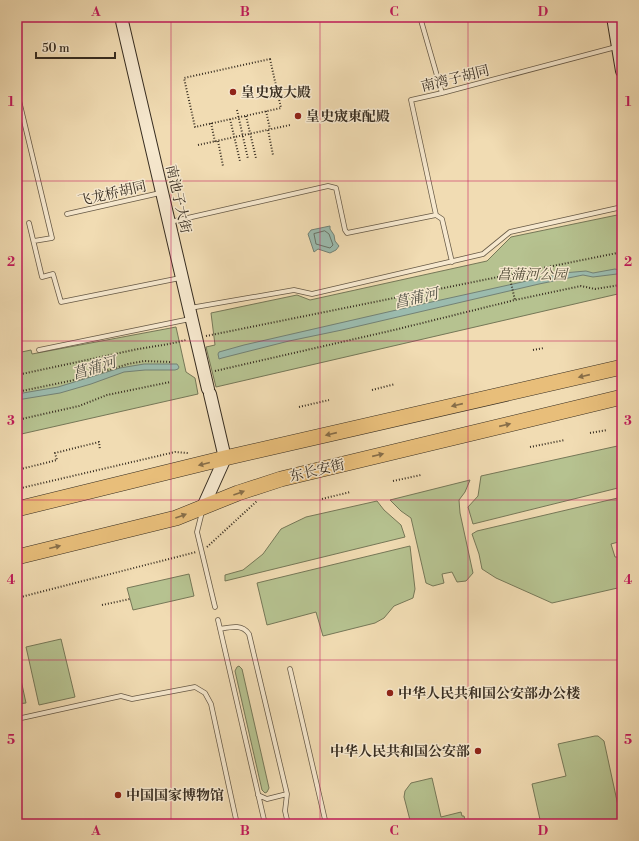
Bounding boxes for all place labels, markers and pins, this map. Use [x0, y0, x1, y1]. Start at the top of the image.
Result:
place label: 皇史宬大殿 [241, 84, 311, 102]
marker: 皇史宬大殿 [228, 87, 238, 97]
place label: 皇史宬東配殿 [306, 108, 390, 126]
marker: 皇史宬東配殿 [293, 111, 303, 121]
place label: 中华人民共和国公安部办公楼 [398, 685, 580, 703]
marker: 中华人民共和国公安部办公楼 [385, 688, 395, 698]
place label: 中华人民共和国公安部 [330, 743, 470, 761]
marker: 中华人民共和国公安部 [473, 746, 483, 756]
place label: 中国国家博物馆 [126, 787, 224, 805]
marker: 中国国家博物馆 [113, 790, 123, 800]

